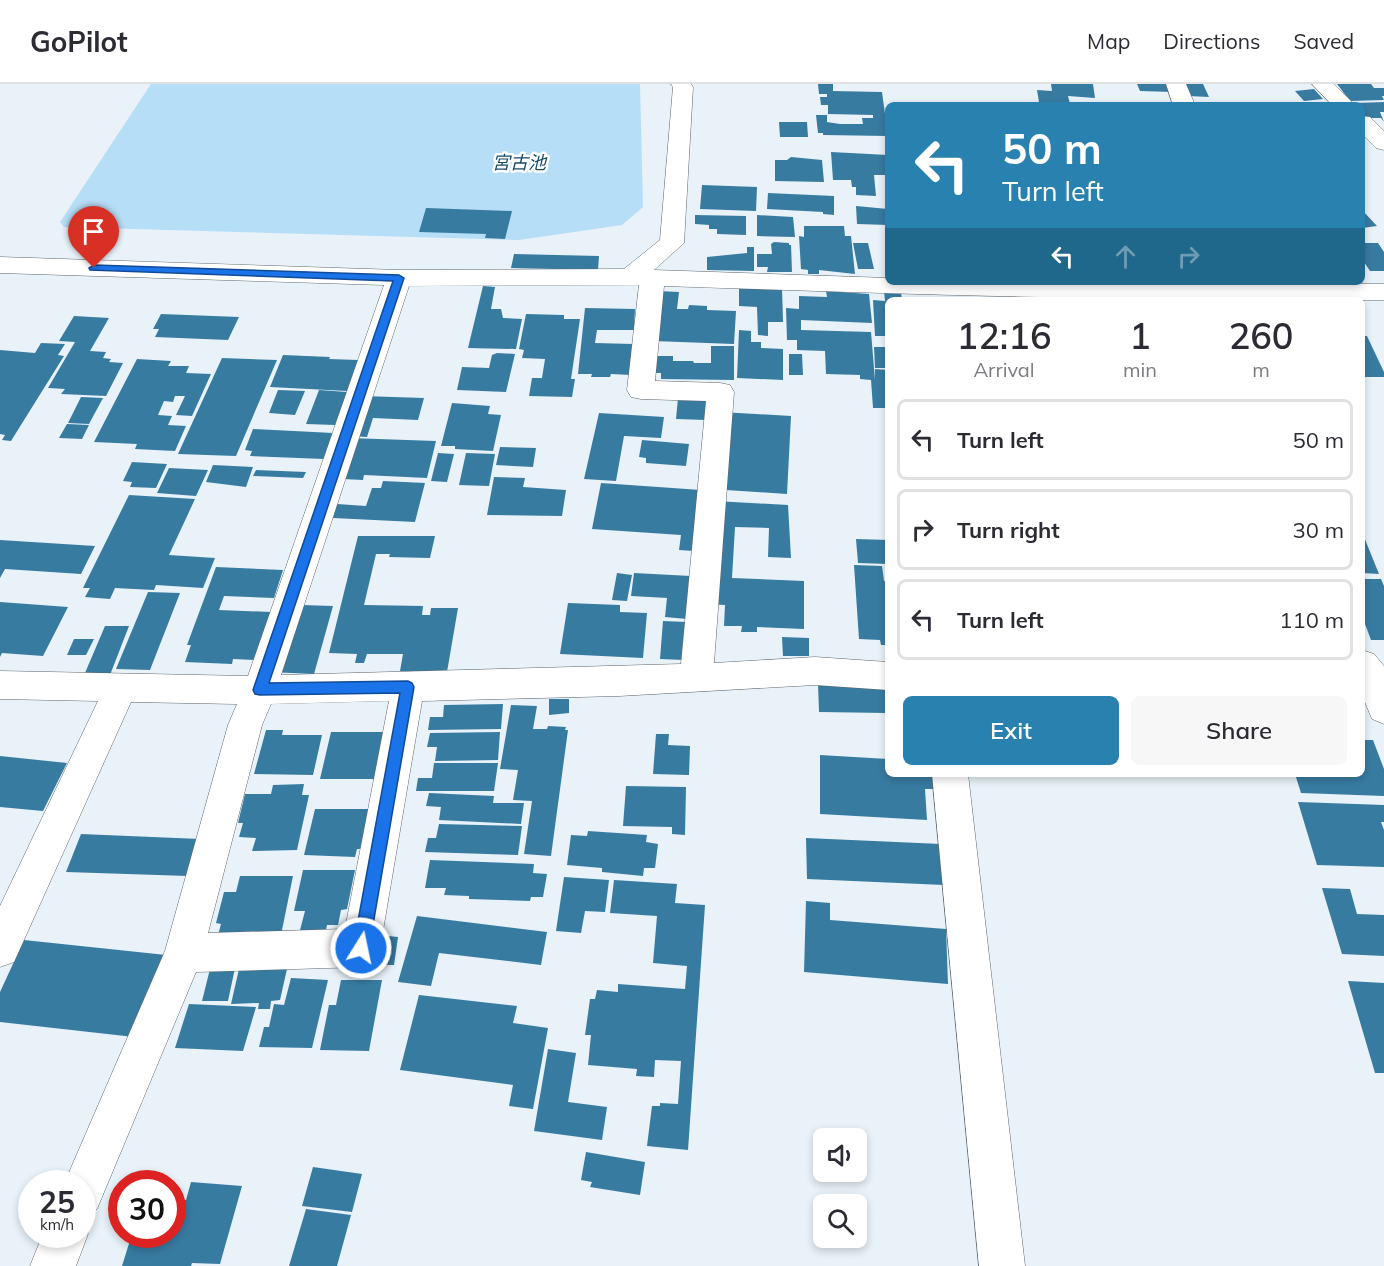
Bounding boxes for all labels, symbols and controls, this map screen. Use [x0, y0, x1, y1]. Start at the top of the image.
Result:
text: GoPilot [30, 24, 128, 59]
text: Map [1087, 28, 1130, 54]
text: Directions [1163, 28, 1260, 54]
text: Saved [1293, 28, 1354, 54]
text: 50 m [1002, 122, 1102, 175]
icon: left [903, 126, 981, 204]
water label: 宮古池 [492, 151, 548, 174]
text: Turn left [1002, 174, 1104, 208]
pin [68, 206, 119, 268]
icon: arrive [77, 215, 110, 248]
icon: left [1046, 240, 1079, 273]
icon: ahead [1109, 240, 1142, 273]
icon: right [1172, 240, 1205, 273]
text: 12:16 [957, 313, 1051, 358]
text: 1 [1129, 313, 1151, 358]
text: 260 [1229, 313, 1293, 358]
text: Arrival [973, 357, 1035, 382]
text: min [1123, 357, 1157, 382]
text: m [1252, 357, 1270, 382]
icon: left [906, 423, 939, 456]
text: Turn left [957, 426, 1044, 454]
text: 50 m [1293, 426, 1344, 454]
icon: right [906, 513, 939, 546]
text: Turn right [957, 516, 1060, 544]
text: 30 m [1293, 516, 1344, 544]
icon: left [906, 603, 939, 636]
text: Turn left [957, 606, 1044, 634]
text: 110 m [1279, 606, 1344, 634]
button: Exit [903, 696, 1119, 765]
button: Share [1131, 696, 1347, 765]
position arrow [329, 916, 393, 980]
map controls [813, 1128, 867, 1248]
button: sound [813, 1128, 867, 1182]
speed limit sign: 30 [108, 1170, 186, 1248]
text: 25 [39, 1183, 75, 1221]
button: search [813, 1194, 867, 1248]
text: km/h [40, 1215, 74, 1234]

